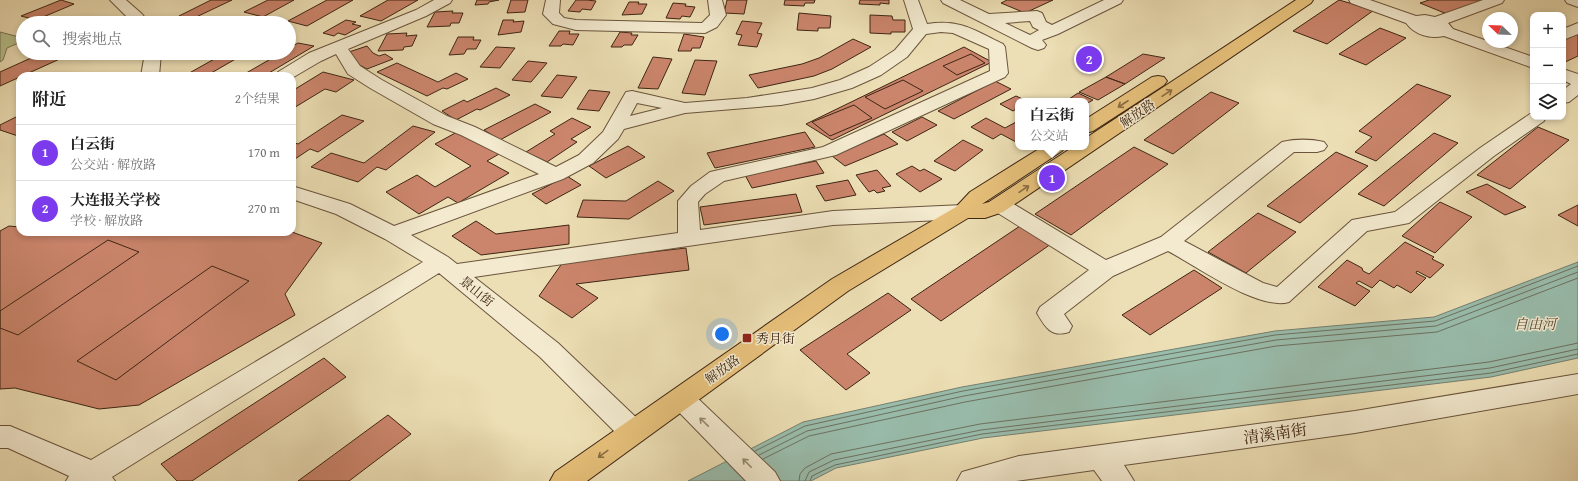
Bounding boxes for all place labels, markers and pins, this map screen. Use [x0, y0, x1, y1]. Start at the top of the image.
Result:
pin: 2 [1076, 44, 1102, 74]
pin: 1 [1039, 163, 1065, 193]
place label: 秀月街 [756, 329, 795, 348]
marker: 秀月街 [741, 332, 753, 344]

